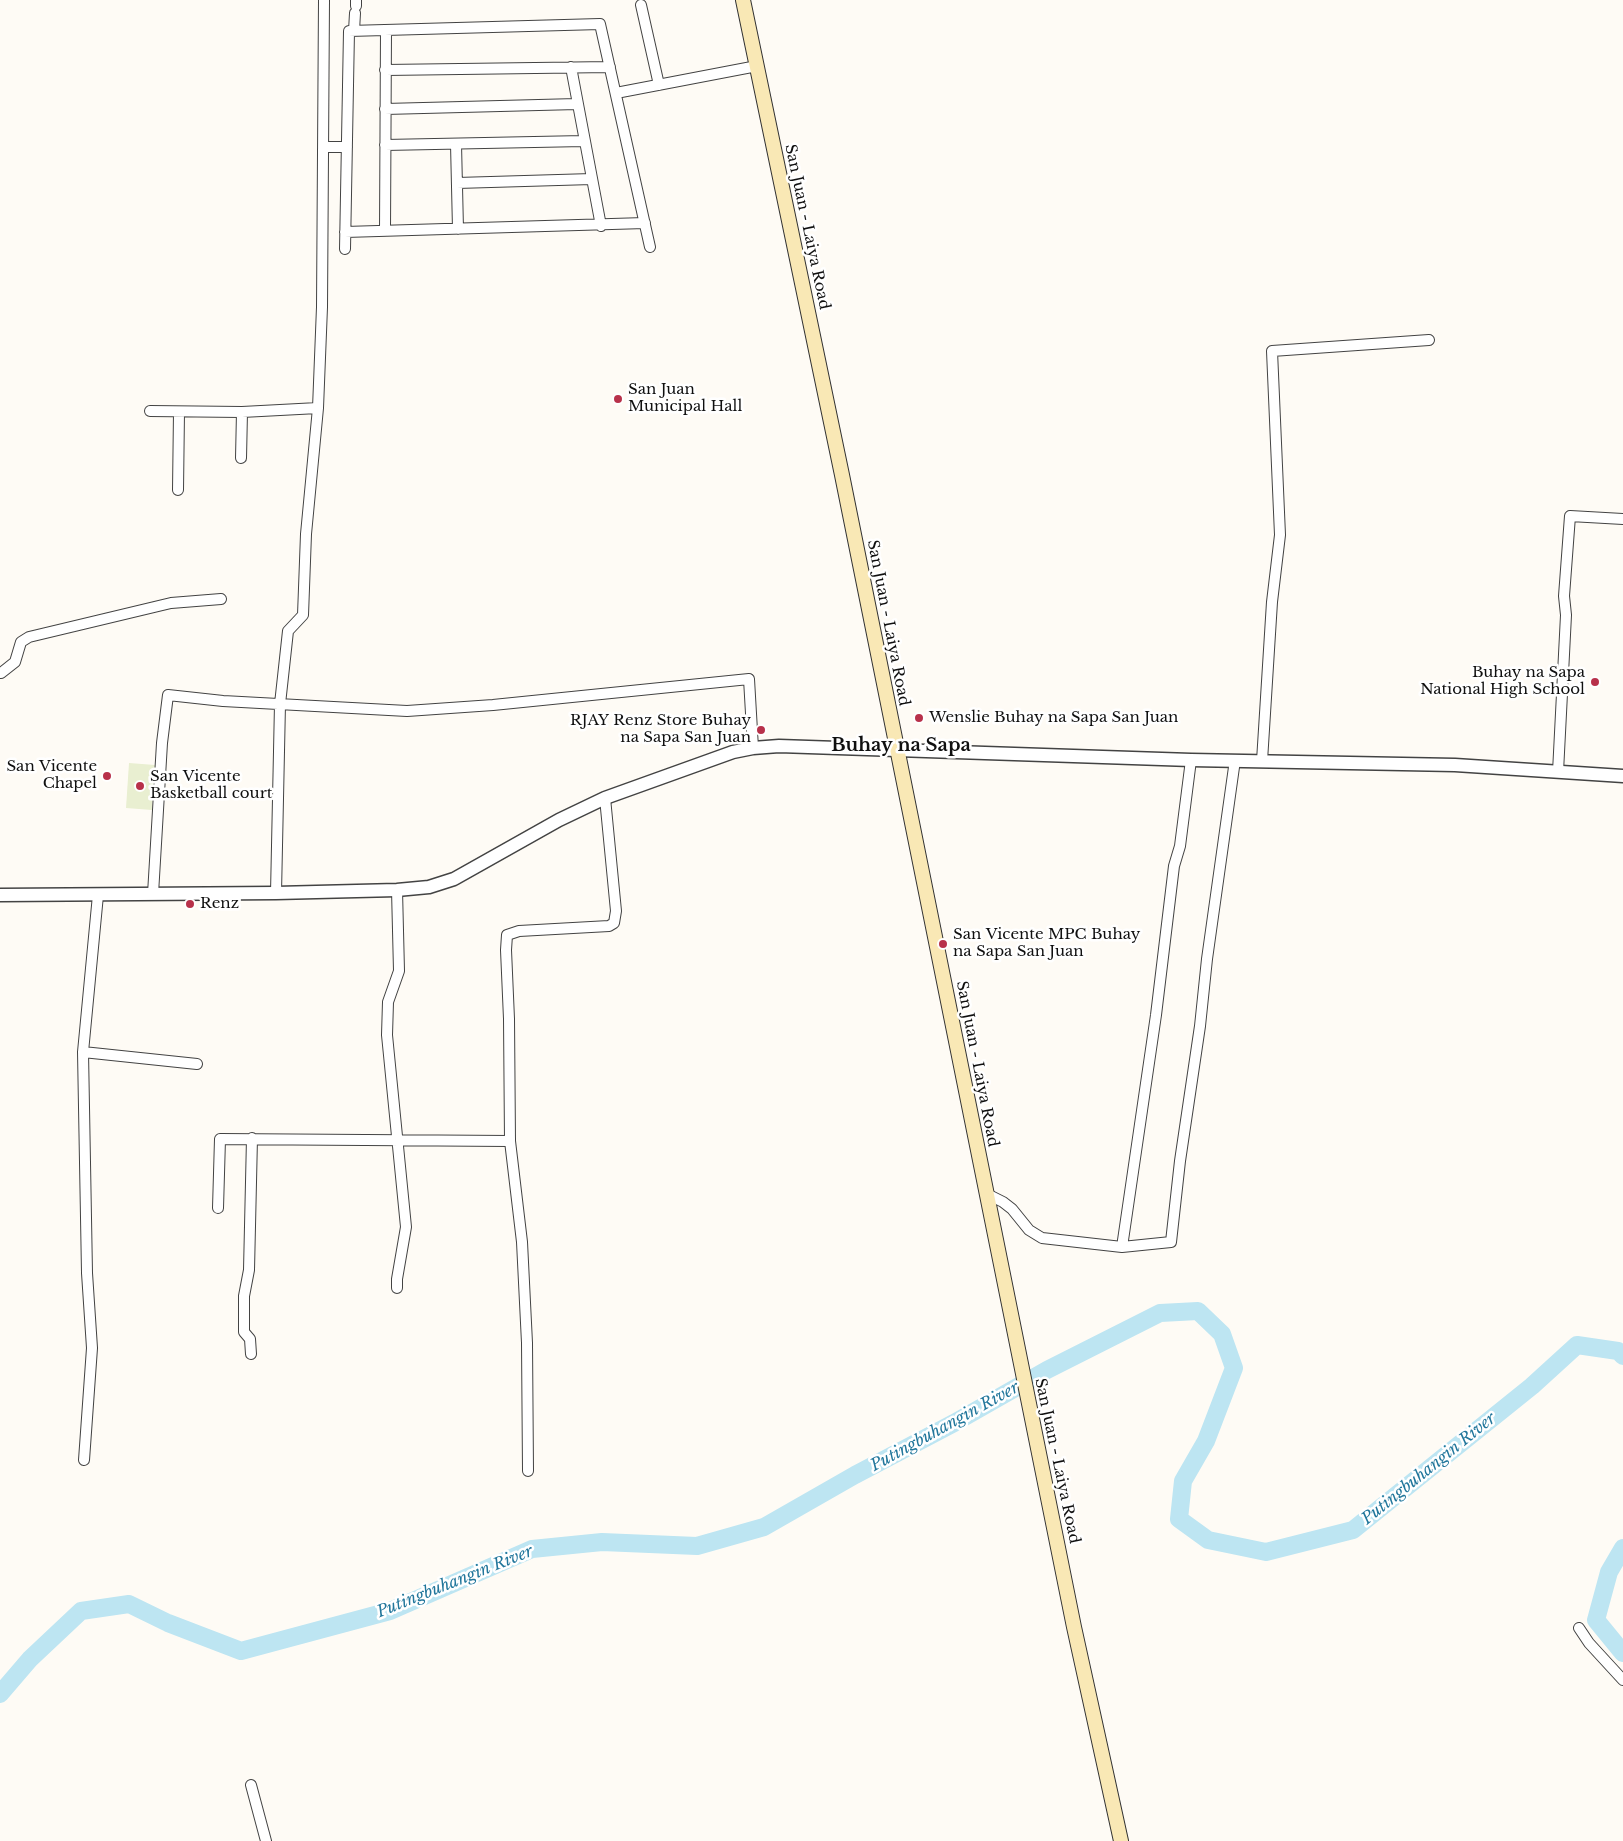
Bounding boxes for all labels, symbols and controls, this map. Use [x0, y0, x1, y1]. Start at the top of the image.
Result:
street label: San Juan - Laiya Road [781, 143, 833, 311]
place label: San Juan Municipal Hall [628, 381, 742, 416]
marker: San Juan Municipal Hall [612, 393, 624, 405]
street label: San Juan - Laiya Road [863, 538, 913, 708]
place label: Buhay na Sapa National High School [1420, 664, 1585, 699]
marker: Buhay na Sapa National High School [1589, 676, 1601, 688]
place label: Wenslie Buhay na Sapa San Juan [929, 709, 1178, 727]
place label: RJAY Renz Store Buhay na Sapa San Juan [570, 712, 751, 747]
marker: Wenslie Buhay na Sapa San Juan [913, 712, 925, 724]
marker: RJAY Renz Store Buhay na Sapa San Juan [755, 724, 767, 736]
district label: Buhay na Sapa [831, 735, 971, 757]
place label: San Vicente Chapel [6, 758, 97, 793]
place label: San Vicente Basketball court [150, 768, 272, 803]
marker: San Vicente Chapel [101, 770, 113, 782]
marker: San Vicente Basketball court [134, 780, 146, 792]
place label: Renz [200, 895, 239, 913]
marker: Renz [184, 898, 196, 910]
place label: San Vicente MPC Buhay na Sapa San Juan [953, 926, 1140, 961]
marker: San Vicente MPC Buhay na Sapa San Juan [937, 938, 949, 950]
street label: San Juan - Laiya Road [952, 979, 1002, 1149]
street label: San Juan - Laiya Road [1031, 1377, 1083, 1545]
water label: Putingbuhangin River [867, 1378, 1023, 1476]
water label: Putingbuhangin River [1358, 1409, 1500, 1529]
water label: Putingbuhangin River [374, 1542, 536, 1622]

